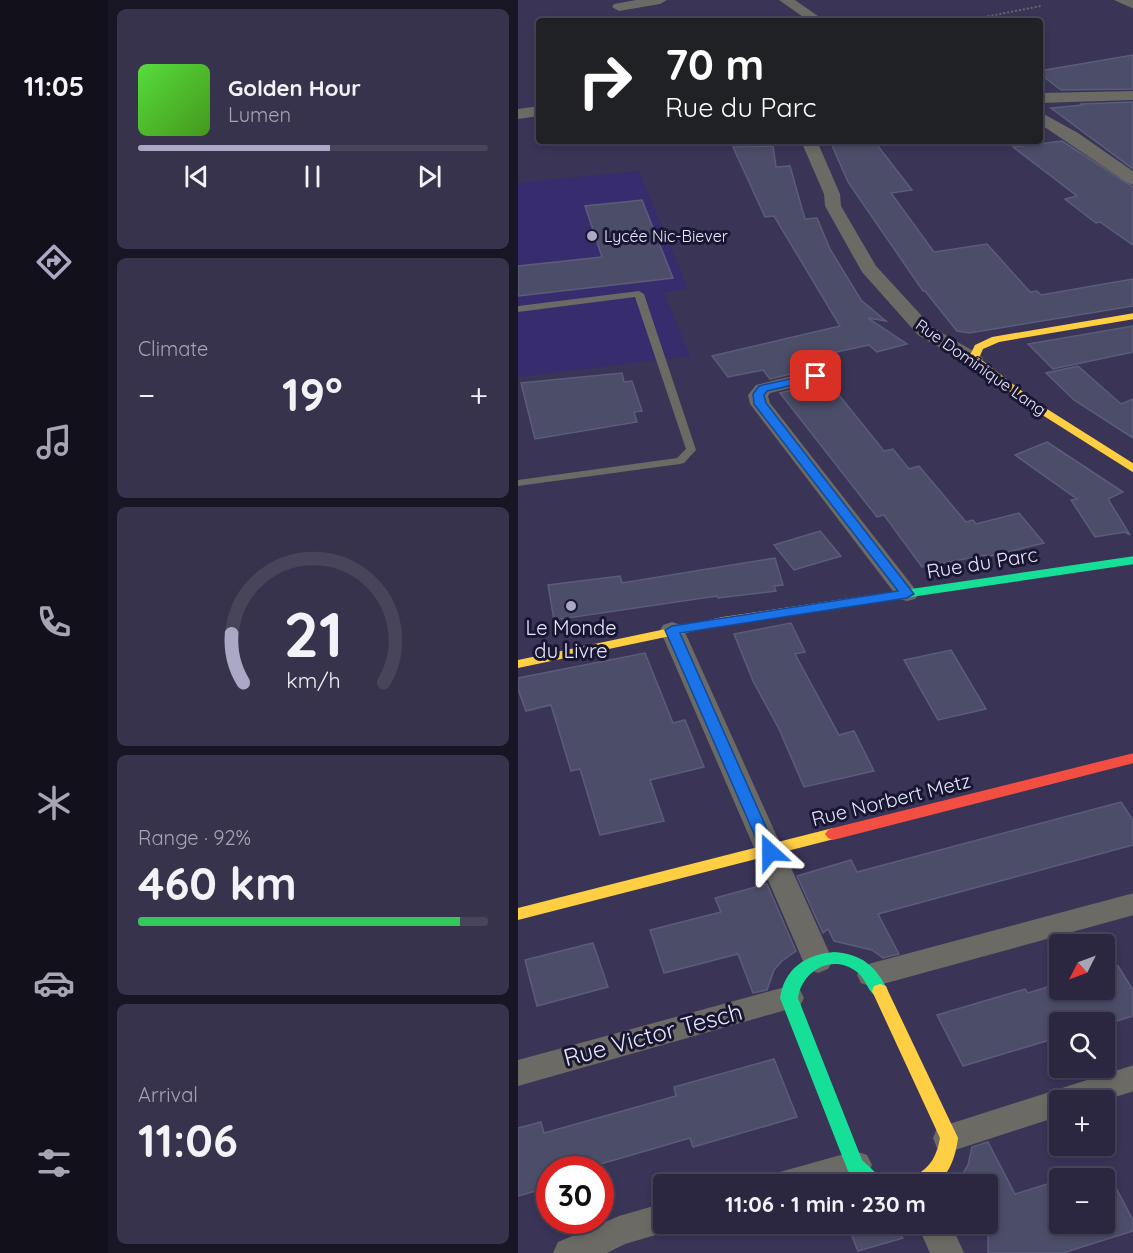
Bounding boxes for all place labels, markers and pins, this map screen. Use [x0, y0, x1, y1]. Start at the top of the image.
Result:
place label: Lycée Nic-Biever [604, 226, 728, 246]
marker: Lycée Nic-Biever [585, 229, 599, 243]
pin [790, 350, 841, 401]
marker: Le Monde du Livre [564, 599, 578, 613]
place label: Le Monde du Livre [526, 615, 617, 663]

